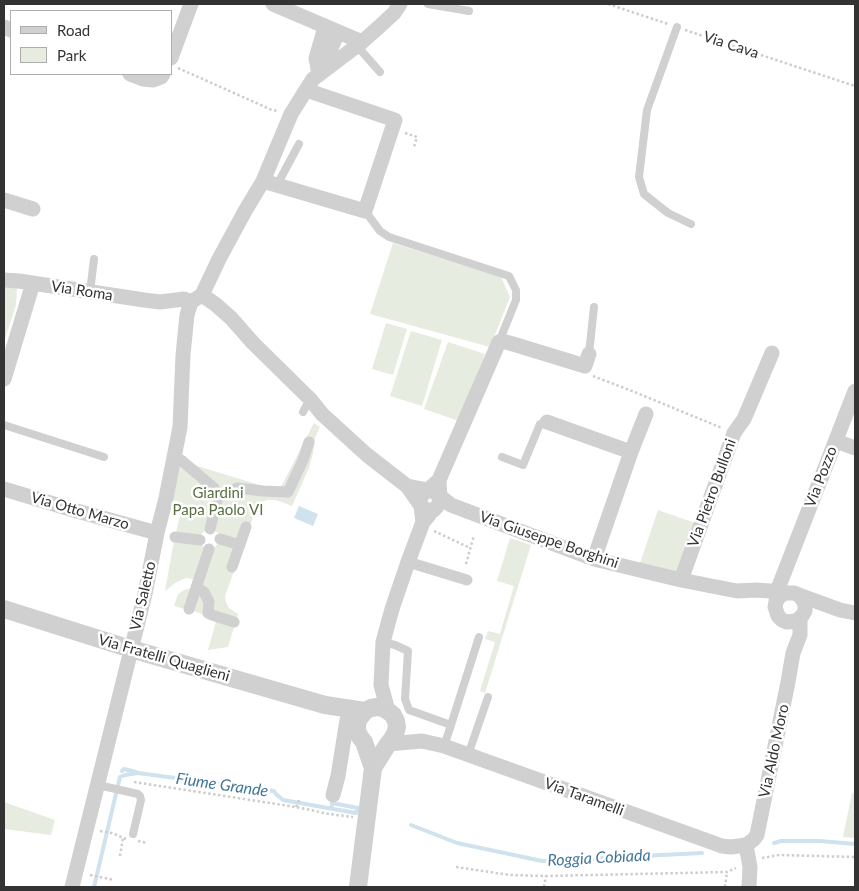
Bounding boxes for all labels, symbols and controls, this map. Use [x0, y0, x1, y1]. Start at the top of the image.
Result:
legend [10, 10, 172, 75]
text: Road [57, 21, 90, 39]
street label: Via Cava [701, 28, 761, 62]
text: Park [57, 46, 86, 64]
street label: Via Roma [50, 277, 114, 305]
street label: Via Pietro Bulloni [684, 436, 740, 550]
street label: Via Pozzo [801, 444, 841, 510]
park label: Giardini Papa Paolo VI [173, 484, 263, 519]
street label: Via Otto Marzo [29, 488, 131, 534]
street label: Via Giuseppe Borghini [477, 508, 621, 572]
street label: Via Saletto [126, 560, 160, 632]
street label: Via Fratelli Quaglieni [96, 631, 232, 685]
street label: Via Aldo Moro [755, 703, 793, 799]
water label: Fiume Grande [175, 769, 269, 801]
street label: Via Taramelli [542, 774, 626, 820]
water label: Roggia Cobiada [547, 846, 651, 870]

